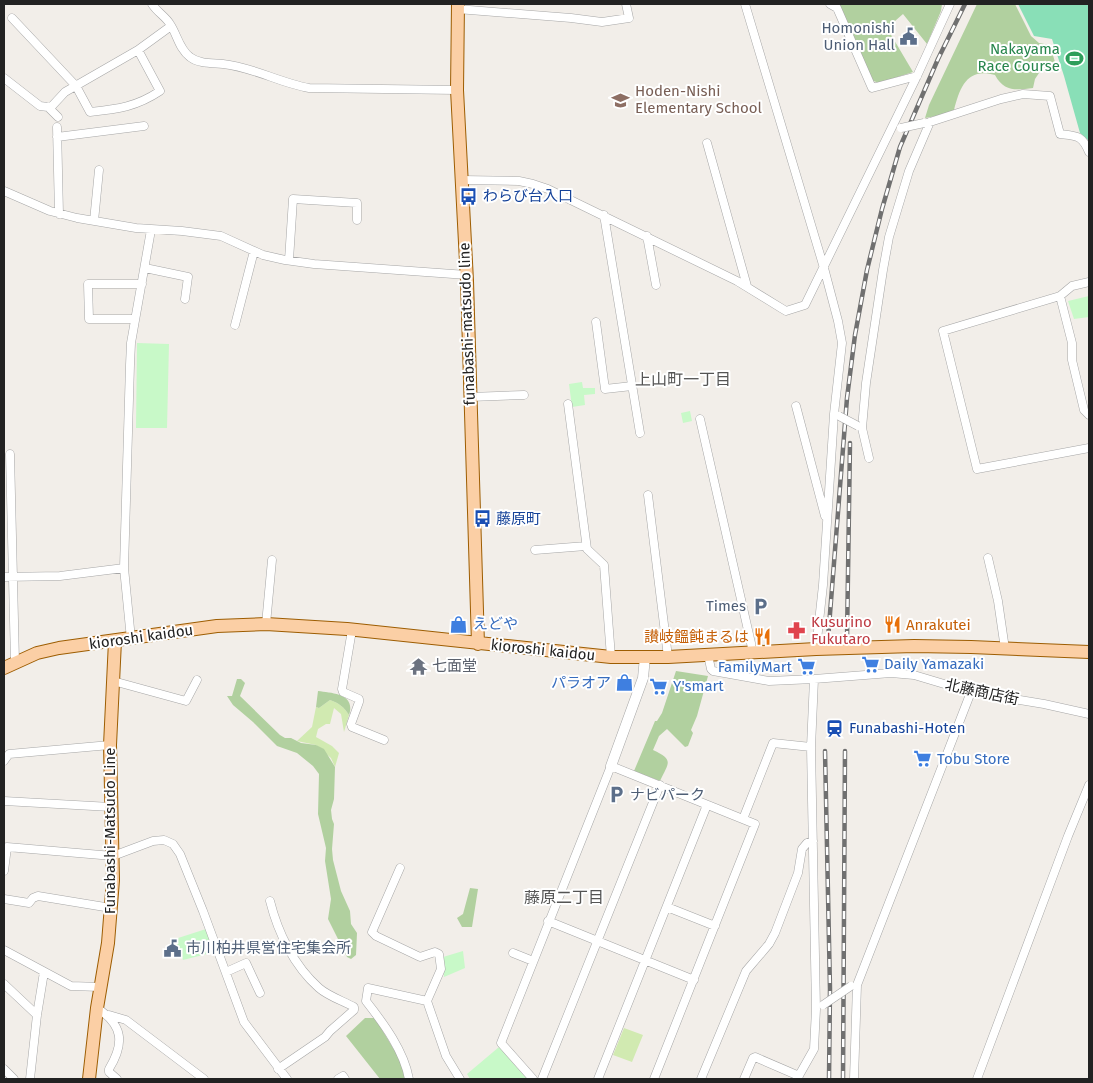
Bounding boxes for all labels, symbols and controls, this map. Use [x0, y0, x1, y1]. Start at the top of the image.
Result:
place label: Homonishi Union Hall [821, 19, 896, 54]
public building icon: Homonishi Union Hall [899, 27, 919, 47]
place label: Nakayama Race Course [978, 40, 1060, 75]
sports icon: Nakayama Race Course [1064, 48, 1084, 68]
place label: Hoden-Nishi Elementary School [635, 82, 763, 117]
school or university icon: Hoden-Nishi Elementary School [611, 90, 631, 110]
bus stop icon: わらび台入口 [459, 186, 479, 206]
place label: わらび台入口 [483, 187, 573, 205]
street label: funabashi-matsudo line [455, 242, 479, 406]
district label: 上山町一丁目 [635, 370, 731, 389]
bus stop icon: 藤原町 [472, 509, 492, 529]
place label: 藤原町 [496, 510, 541, 528]
parking icon: Times [750, 596, 770, 616]
place label: Times [706, 597, 746, 615]
place label: Kusurino Fukutaro [811, 613, 872, 648]
shop icon: えどや [449, 614, 469, 634]
place label: えどや [473, 615, 518, 633]
restaurant icon: Anrakutei [882, 615, 902, 635]
place label: Anrakutei [906, 616, 971, 634]
street label: kioroshi kaidou [88, 621, 194, 653]
pharmacy icon: Kusurino Fukutaro [787, 621, 807, 641]
restaurant icon: 讃岐饂飩まるは [753, 627, 773, 647]
place label: 讃岐饂飩まるは [644, 628, 749, 646]
street label: kioroshi kaidou [490, 636, 596, 664]
supermarket icon: Daily Yamazaki [860, 654, 880, 674]
place label: Daily Yamazaki [884, 655, 984, 673]
temple icon: 七面堂 [408, 656, 428, 676]
place label: 七面堂 [432, 657, 477, 675]
supermarket icon: FamilyMart [796, 657, 816, 677]
place label: FamilyMart [718, 658, 793, 676]
shop icon: パラオア [615, 673, 635, 693]
place label: パラオア [551, 674, 611, 692]
street label: 北藤商店街 [943, 675, 1021, 709]
supermarket icon: Y'smart [649, 676, 669, 696]
place label: Y'smart [673, 677, 724, 695]
station icon: Funabashi-Hoten [825, 718, 845, 738]
place label: Funabashi-Hoten [849, 719, 965, 737]
street label: Funabashi-Matsudo Line [101, 748, 119, 914]
supermarket icon: Tobu Store [913, 749, 933, 769]
place label: Tobu Store [937, 750, 1010, 768]
parking icon: ナビパーク [606, 785, 626, 805]
place label: ナビパーク [630, 786, 705, 804]
district label: 藤原二丁目 [524, 888, 604, 907]
public building icon: 市川柏井県営住宅集会所 [162, 938, 182, 958]
place label: 市川柏井県営住宅集会所 [186, 939, 351, 957]

